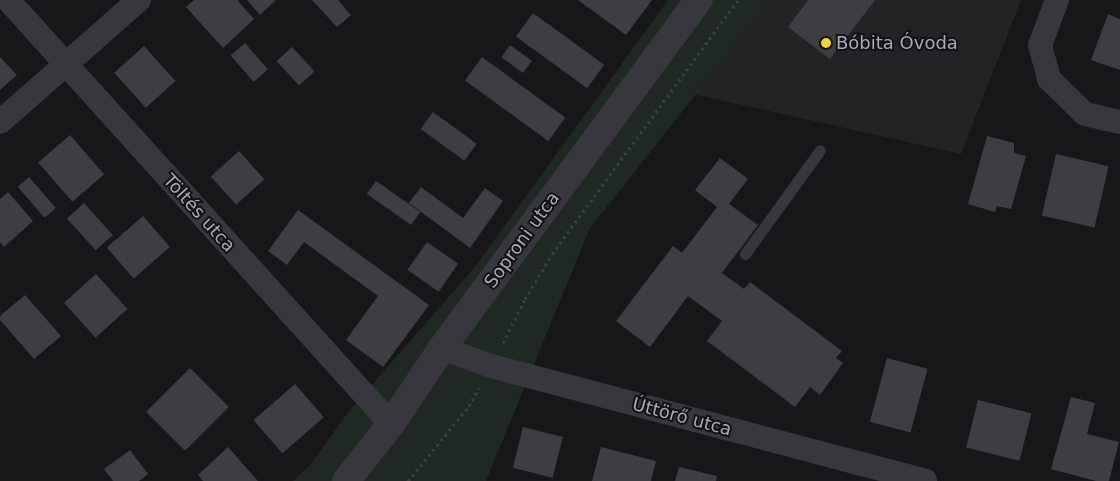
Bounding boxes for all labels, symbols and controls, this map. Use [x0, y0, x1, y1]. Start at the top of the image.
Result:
place label: Bóbita Óvoda [836, 32, 958, 54]
marker: Bóbita Óvoda [820, 37, 832, 49]
street label: Töltés utca [158, 170, 240, 256]
street label: Soproni utca [480, 188, 564, 292]
street label: Úttörő utca [630, 393, 734, 441]

